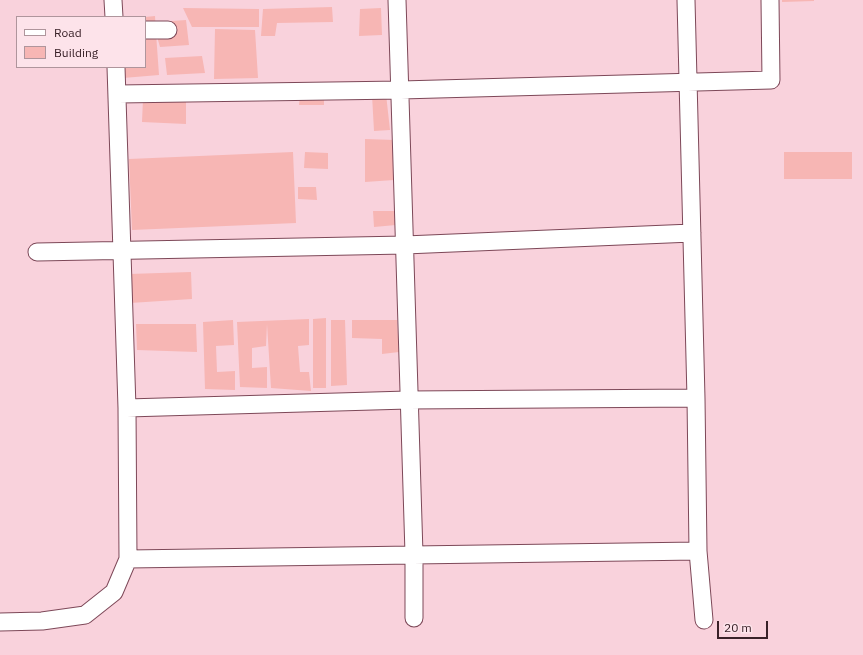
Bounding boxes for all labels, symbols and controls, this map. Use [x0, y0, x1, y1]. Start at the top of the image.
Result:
legend [16, 16, 146, 68]
text: Road [54, 25, 82, 40]
text: Building [54, 45, 98, 60]
scale bar [719, 613, 770, 639]
text: 20 m [724, 620, 752, 635]

